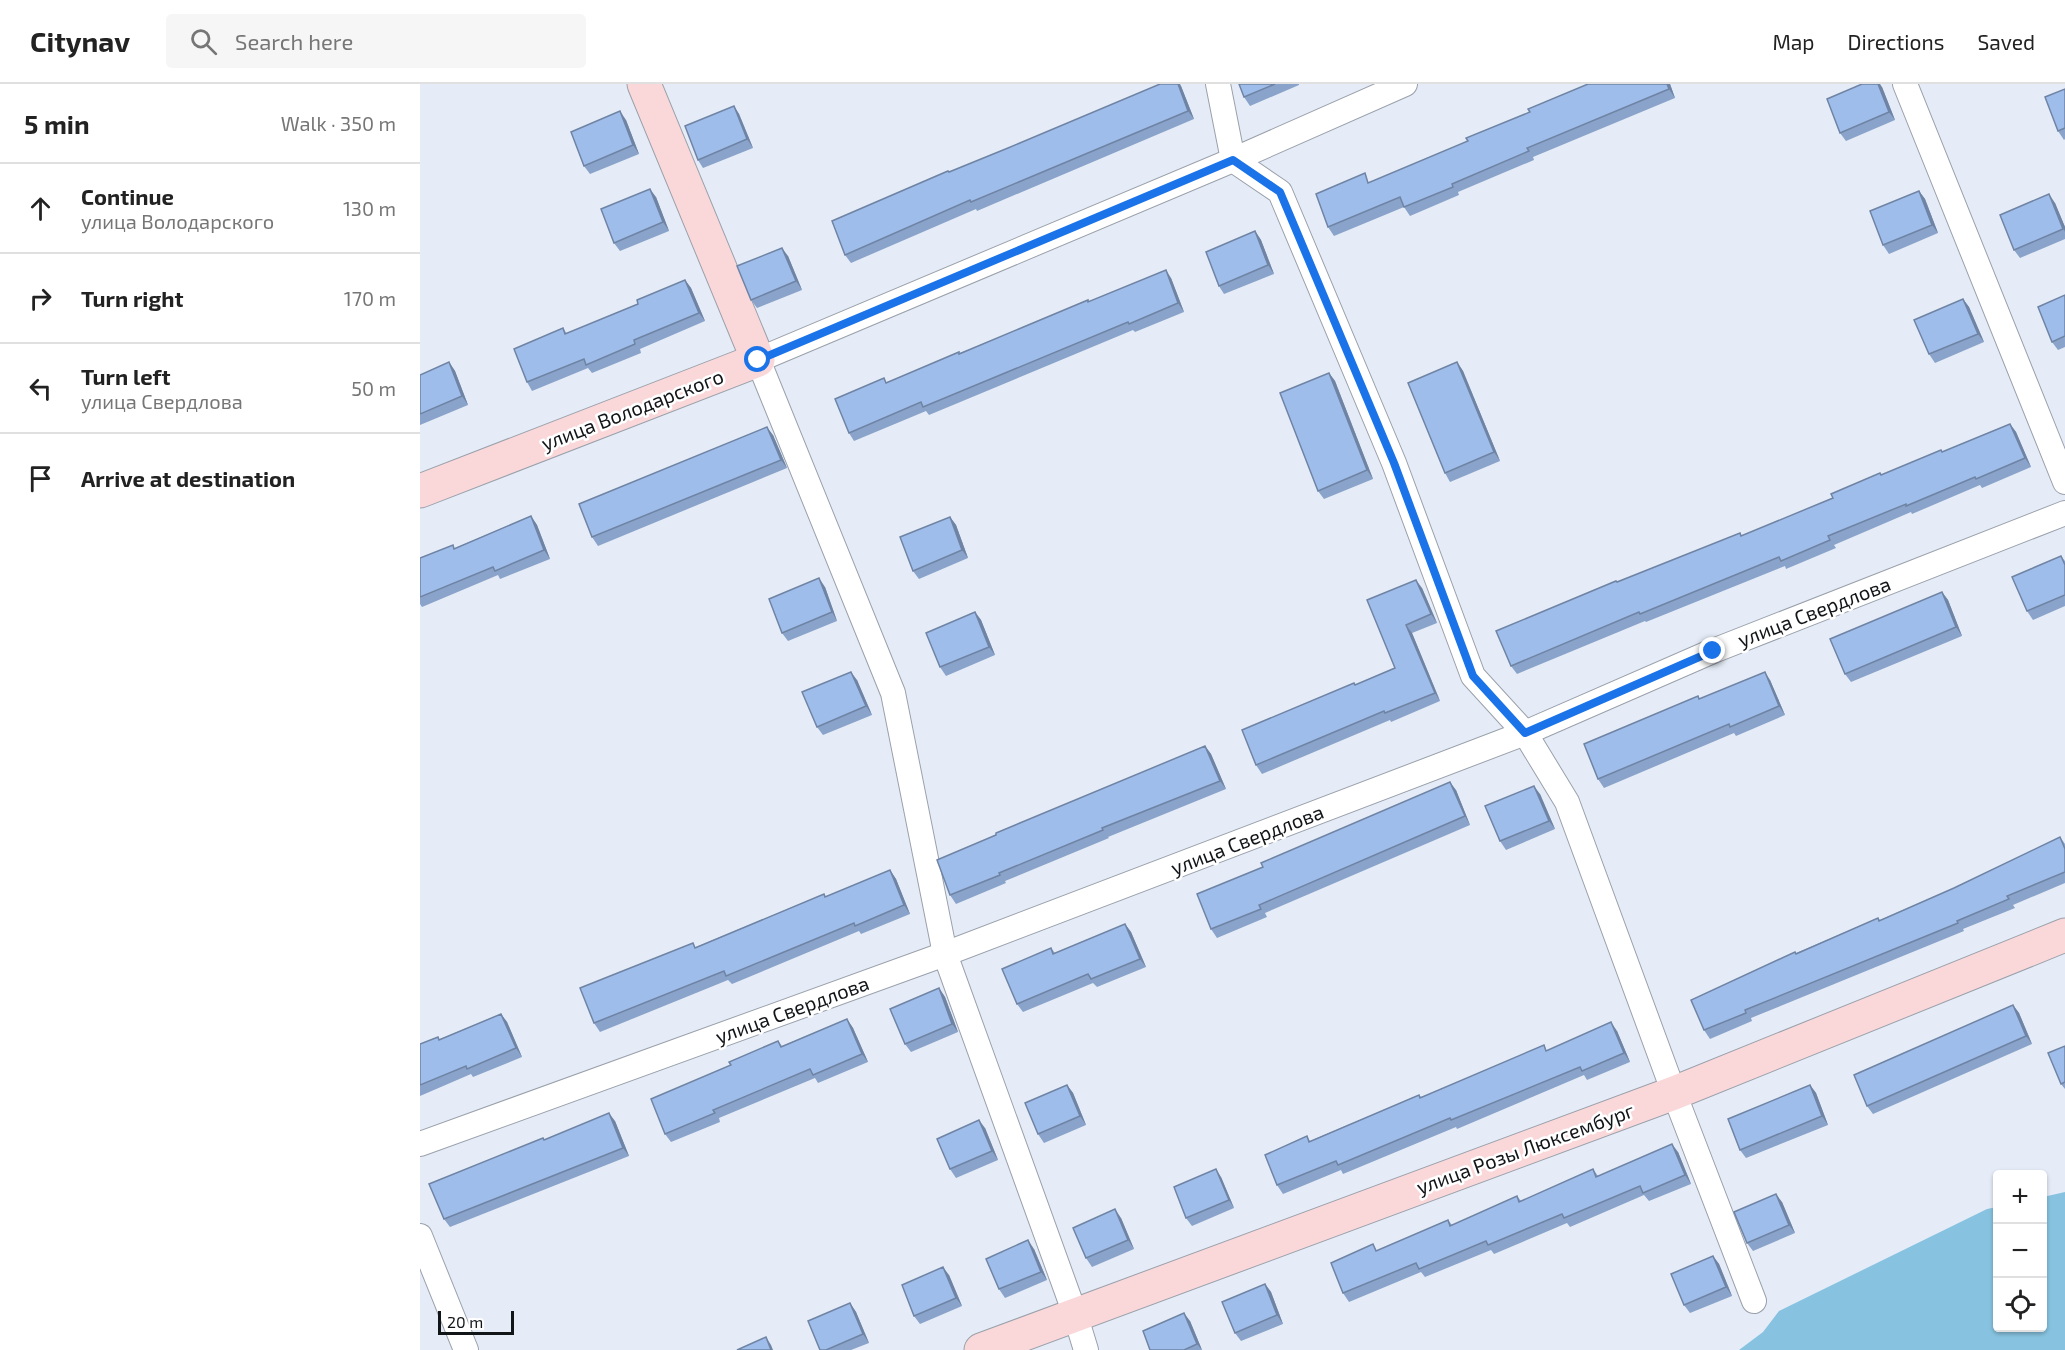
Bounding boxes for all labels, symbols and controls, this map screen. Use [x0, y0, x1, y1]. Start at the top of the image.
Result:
search box [166, 14, 586, 68]
text: Citynav [30, 24, 130, 58]
icon: search [187, 25, 220, 58]
text: Search here [235, 28, 353, 54]
text: Map [1772, 29, 1815, 54]
text: Directions [1848, 29, 1944, 54]
text: Saved [1977, 29, 2035, 54]
text: 5 min [24, 108, 90, 139]
text: Walk · 350 m [281, 111, 396, 135]
text: Continue [81, 183, 174, 209]
icon: ahead [24, 192, 57, 225]
text: 130 m [343, 196, 396, 220]
text: улица Володарского [81, 209, 274, 233]
icon: right [24, 282, 57, 315]
text: Turn right [81, 285, 183, 311]
text: 170 m [344, 286, 396, 310]
route start [744, 346, 770, 372]
text: Turn left [81, 363, 170, 389]
street label: улица Володарского [538, 363, 727, 456]
icon: left [24, 372, 57, 405]
text: 50 m [351, 376, 396, 400]
text: улица Свердлова [81, 389, 243, 413]
icon: arrive [24, 462, 57, 495]
text: Arrive at destination [81, 465, 295, 491]
street label: улица Свердлова [1734, 571, 1894, 652]
route end [1699, 637, 1725, 663]
street label: улица Свердлова [1167, 799, 1327, 880]
street label: улица Свердлова [712, 970, 872, 1049]
street label: улица Розы Люксембург [1413, 1097, 1638, 1200]
map controls [1993, 1170, 2047, 1332]
button: + [1993, 1170, 2047, 1224]
button: − [1993, 1224, 2047, 1278]
button: locate [1993, 1278, 2047, 1332]
scale bar [438, 1308, 514, 1336]
text: 20 m [447, 1312, 483, 1331]

